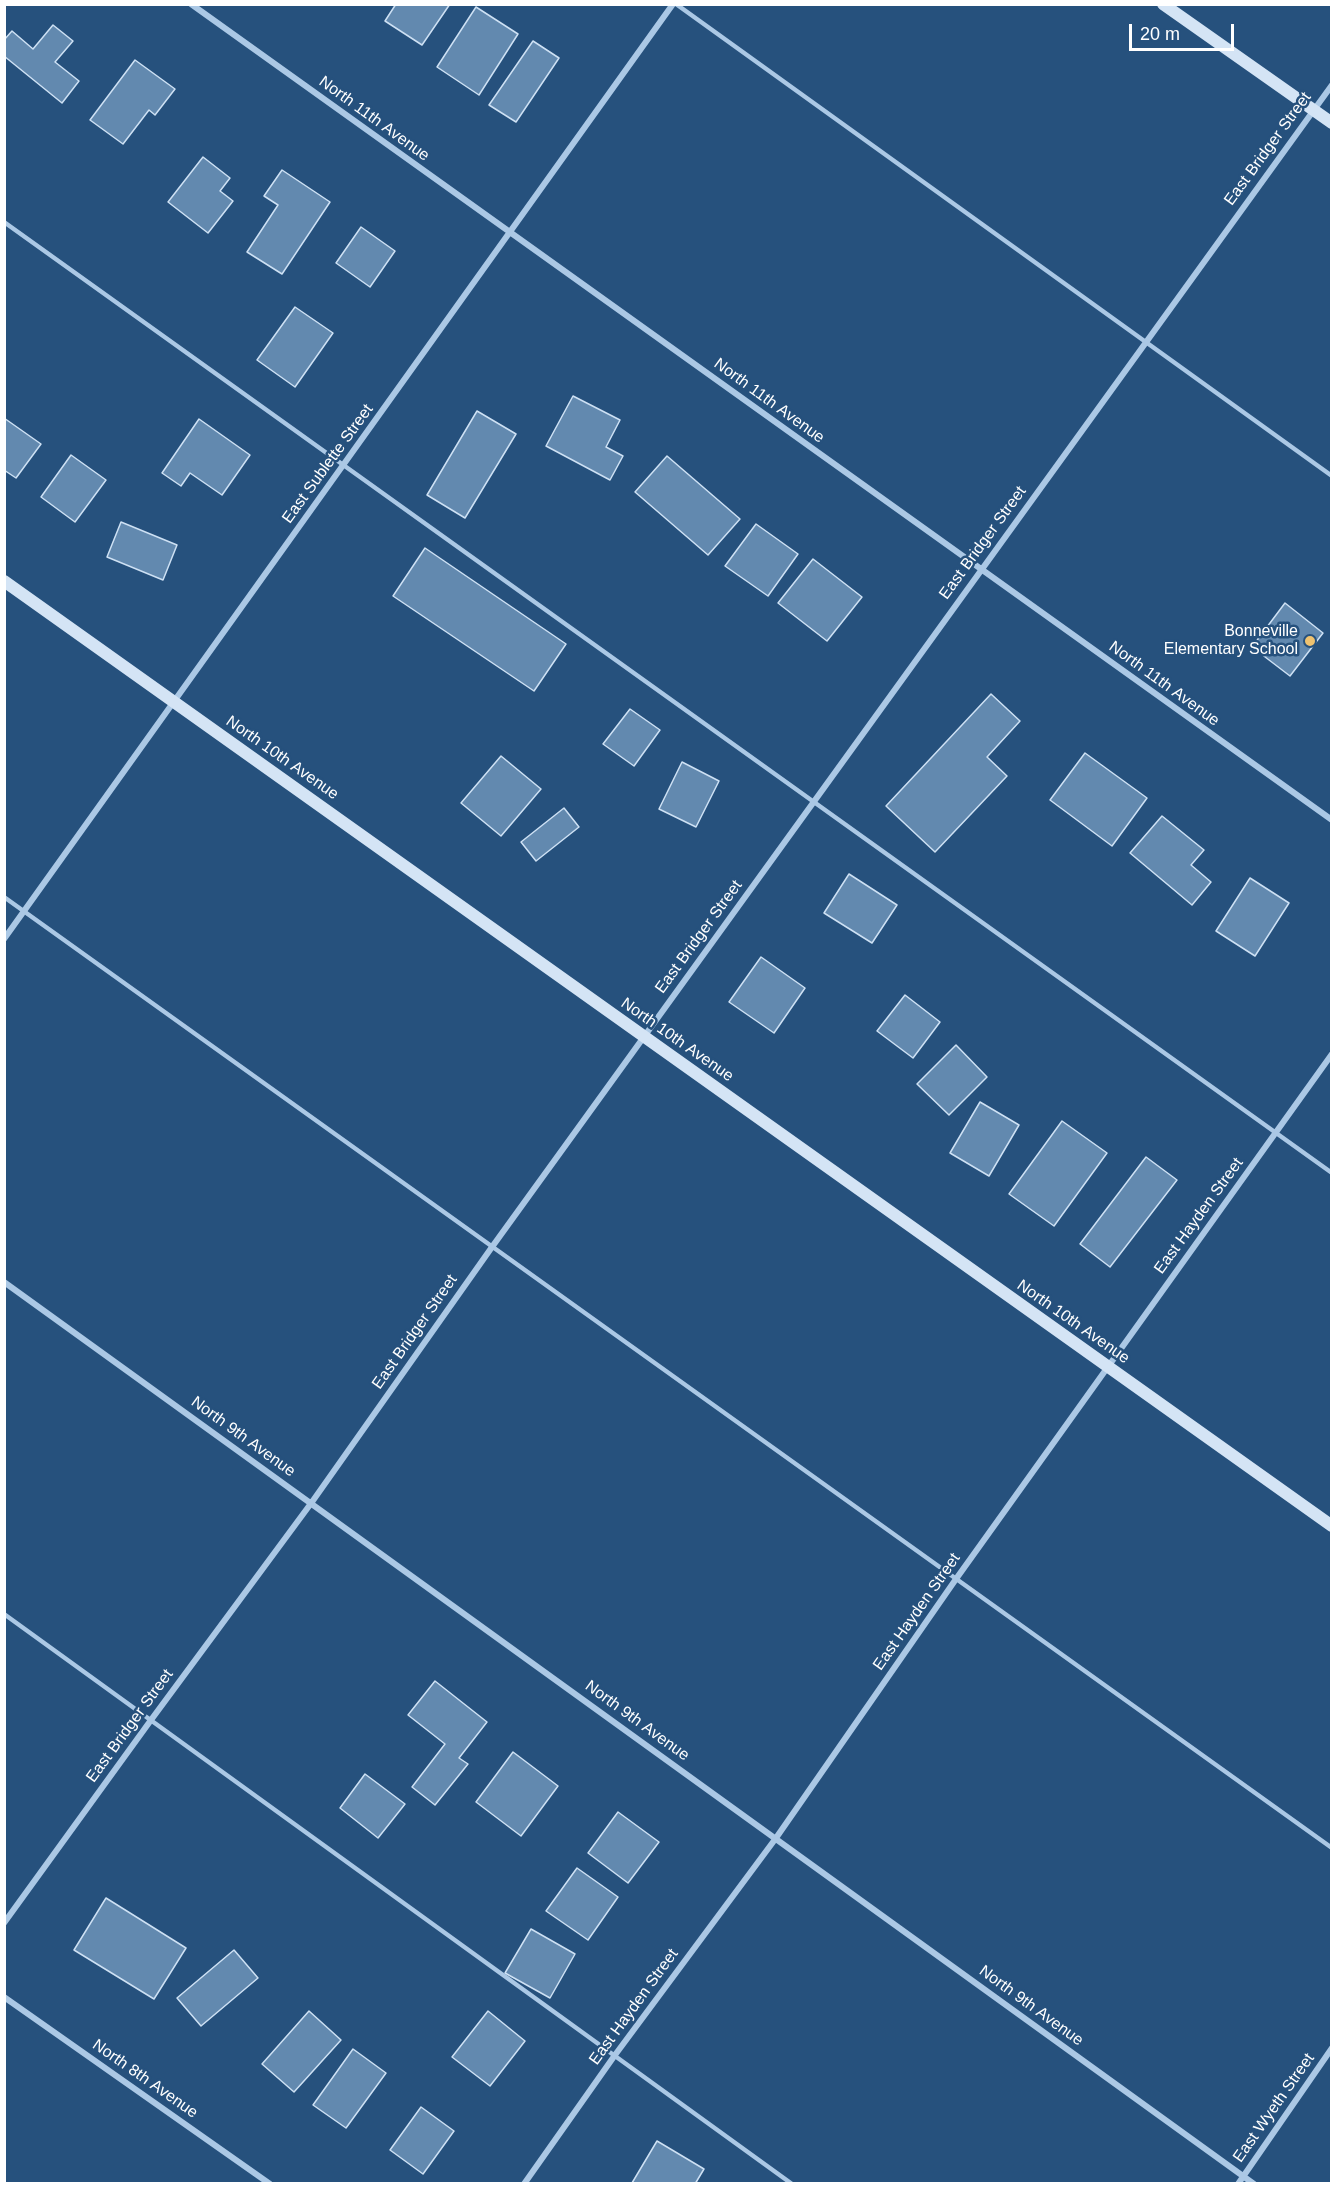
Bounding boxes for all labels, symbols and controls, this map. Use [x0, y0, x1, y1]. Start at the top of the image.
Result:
scale bar [1132, 12, 1237, 50]
text: 20 m [1140, 24, 1180, 44]
street label: North 11th Avenue [315, 72, 433, 166]
street label: East Bridger Street [1221, 89, 1315, 209]
street label: North 11th Avenue [710, 354, 828, 448]
street label: East Sublette Street [278, 401, 378, 527]
street label: East Bridger Street [936, 483, 1030, 603]
place label: Bonneville Elementary School [1164, 622, 1298, 660]
marker: Bonneville Elementary School [1303, 634, 1317, 648]
street label: North 11th Avenue [1105, 637, 1223, 731]
street label: North 10th Avenue [222, 712, 342, 804]
street label: East Bridger Street [652, 877, 746, 997]
street label: North 10th Avenue [617, 994, 737, 1086]
street label: East Hayden Street [1150, 1154, 1248, 1278]
street label: East Bridger Street [368, 1271, 462, 1393]
street label: North 10th Avenue [1013, 1276, 1133, 1368]
street label: North 9th Avenue [187, 1393, 299, 1481]
street label: East Hayden Street [869, 1550, 965, 1674]
street label: East Bridger Street [83, 1666, 177, 1786]
street label: North 9th Avenue [581, 1677, 693, 1765]
street label: East Hayden Street [585, 1945, 683, 2069]
street label: North 9th Avenue [975, 1962, 1087, 2050]
street label: North 8th Avenue [89, 2036, 201, 2122]
street label: East Wyeth Street [1229, 2050, 1319, 2166]

